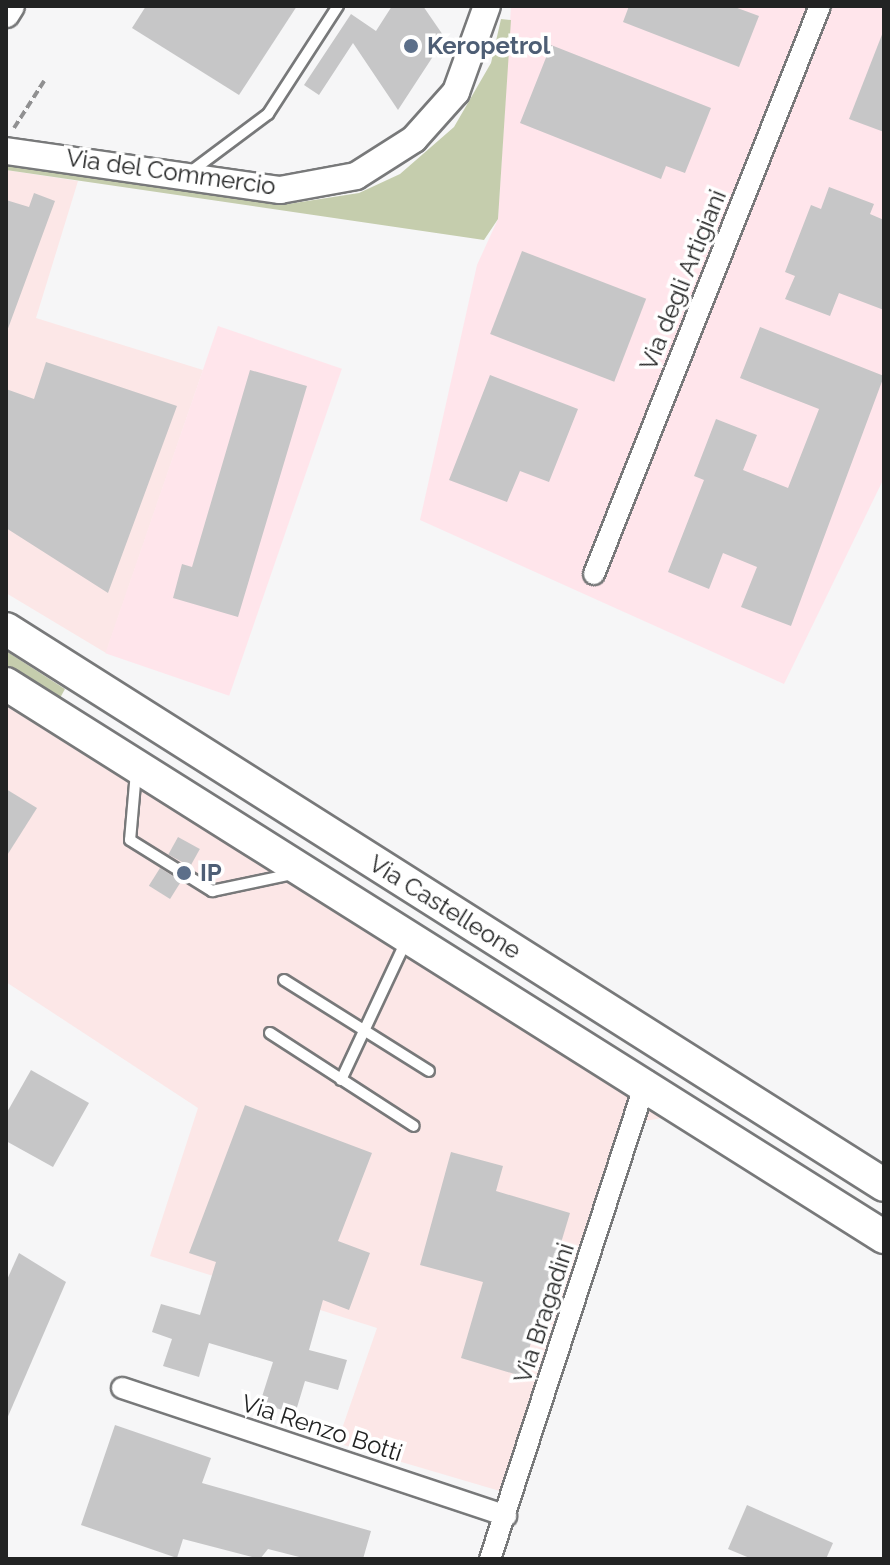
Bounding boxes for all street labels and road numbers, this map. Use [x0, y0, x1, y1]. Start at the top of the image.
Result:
street label: Via del Commercio [64, 143, 278, 201]
street label: Via degli Artigiani [634, 185, 732, 375]
street label: Via Castelleone [364, 849, 526, 965]
street label: Via Bragadini [508, 1239, 580, 1387]
street label: Via Renzo Botti [238, 1388, 406, 1468]

